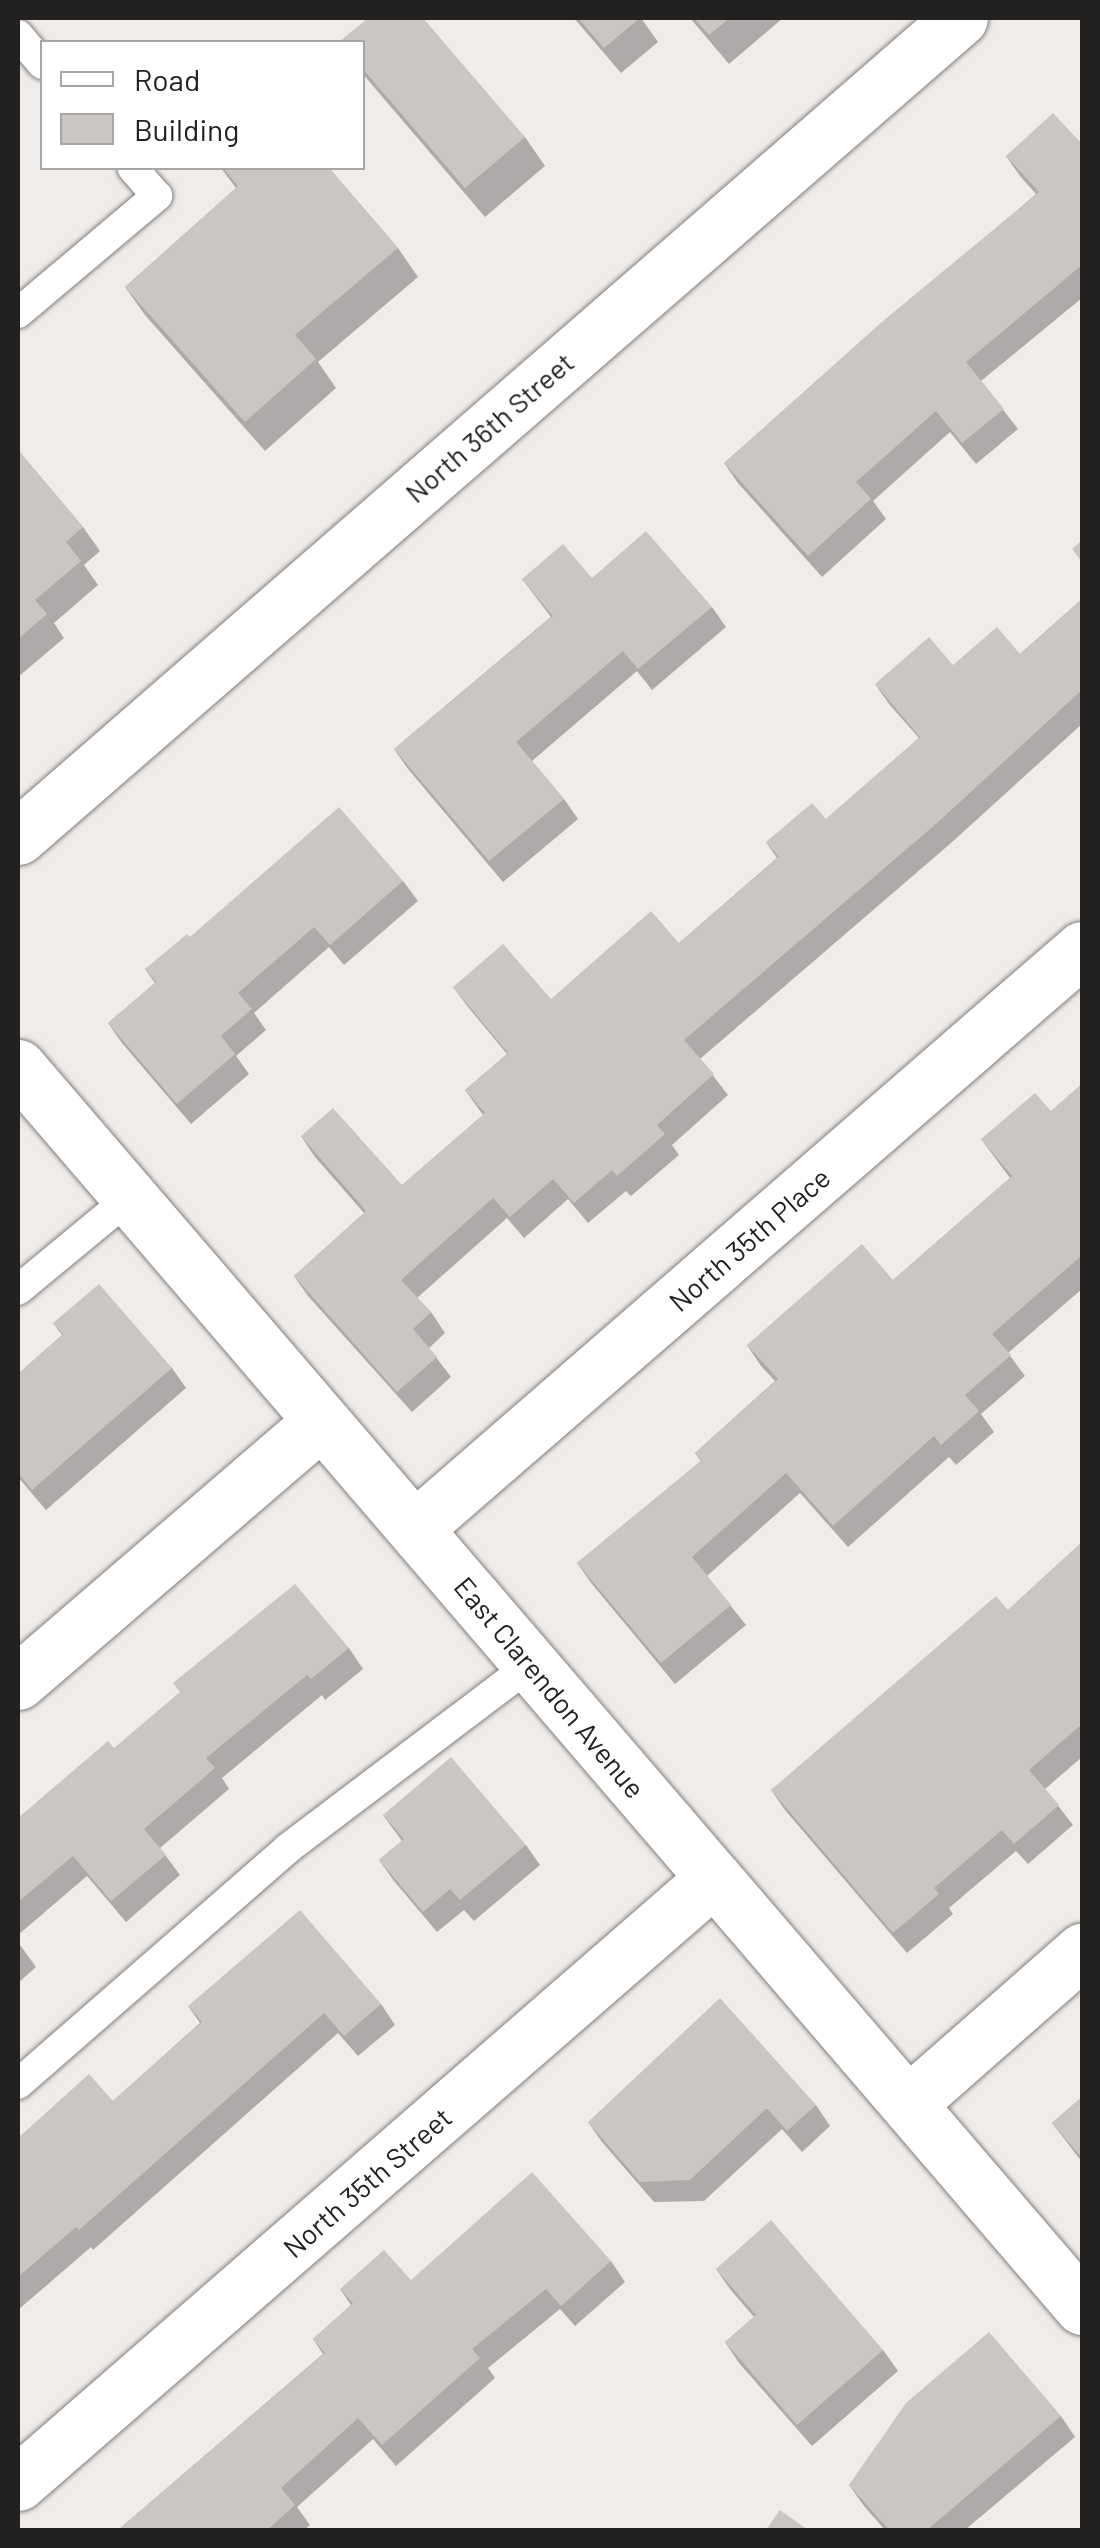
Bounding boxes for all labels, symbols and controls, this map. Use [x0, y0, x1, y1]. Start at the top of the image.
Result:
legend [40, 40, 365, 170]
text: Road [134, 61, 200, 97]
text: Building [134, 111, 239, 147]
street label: North 36th Street [398, 345, 580, 509]
street label: North 35th Place [662, 1160, 836, 1318]
street label: East Clarendon Avenue [448, 1570, 652, 1804]
street label: North 35th Street [276, 2100, 458, 2264]

